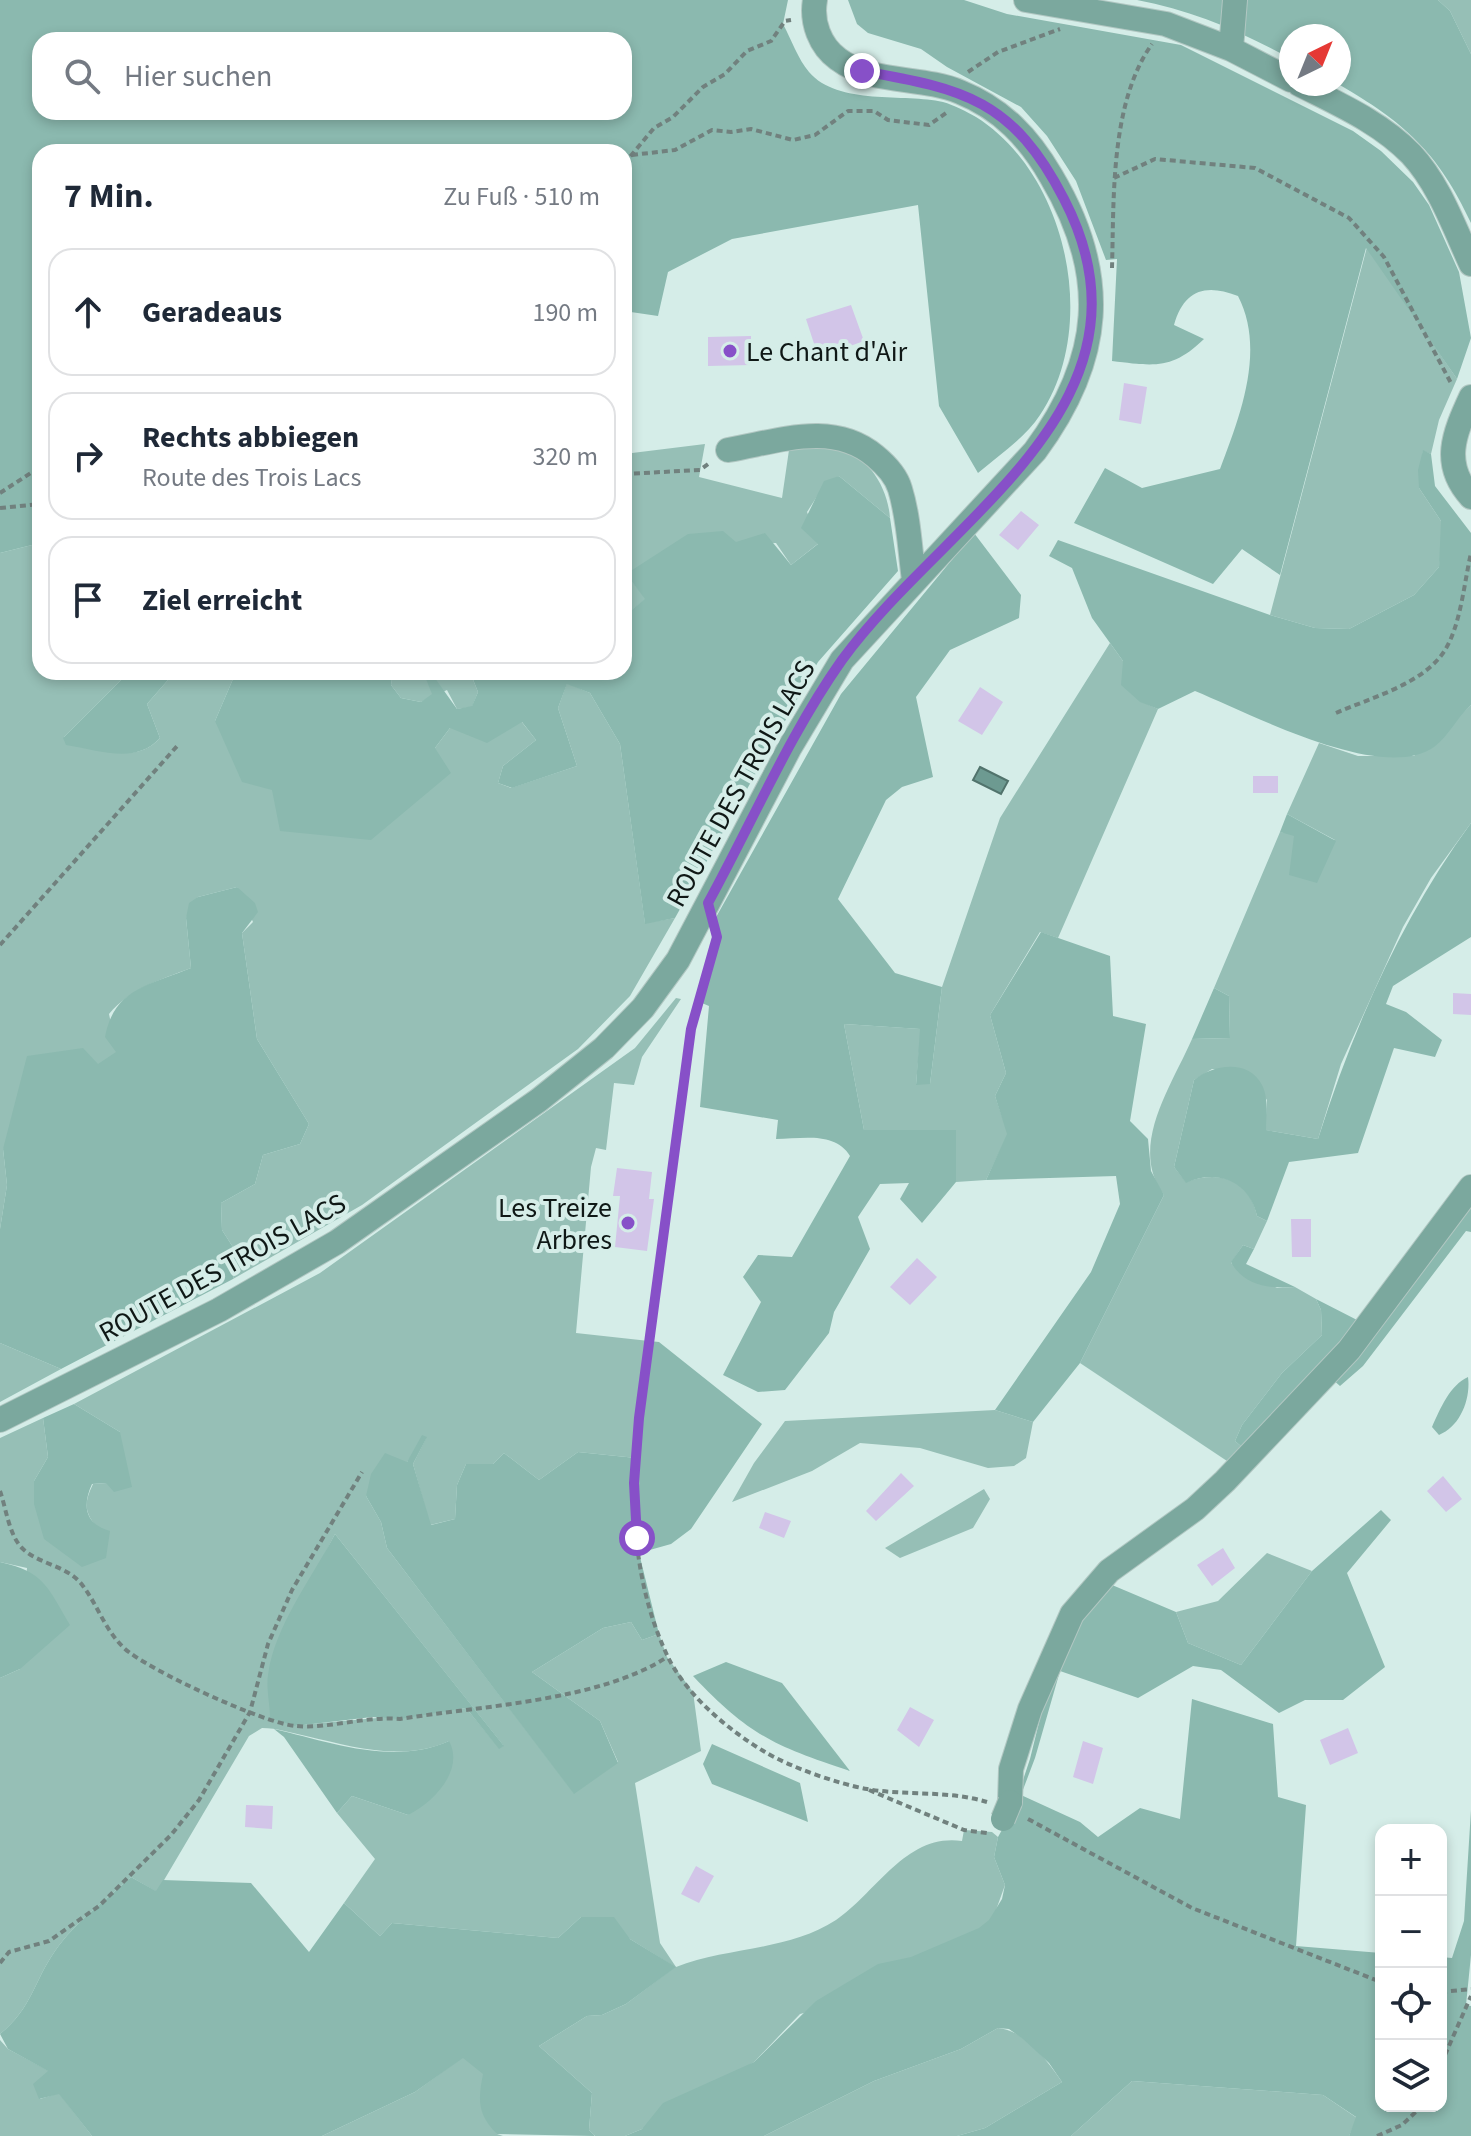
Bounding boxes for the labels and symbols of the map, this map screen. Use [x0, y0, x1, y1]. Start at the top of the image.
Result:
north arrow [1279, 24, 1351, 96]
route end [844, 53, 880, 89]
place label: Le Chant d'Air [746, 332, 908, 372]
marker: Le Chant d'Air [721, 342, 739, 360]
street label: ROUTE DES TROIS LACS [656, 653, 825, 914]
street label: ROUTE DES TROIS LACS [92, 1183, 353, 1352]
place label: Les Treize Arbres [498, 1188, 612, 1260]
marker: Les Treize Arbres [619, 1214, 637, 1232]
route start [619, 1520, 655, 1556]

